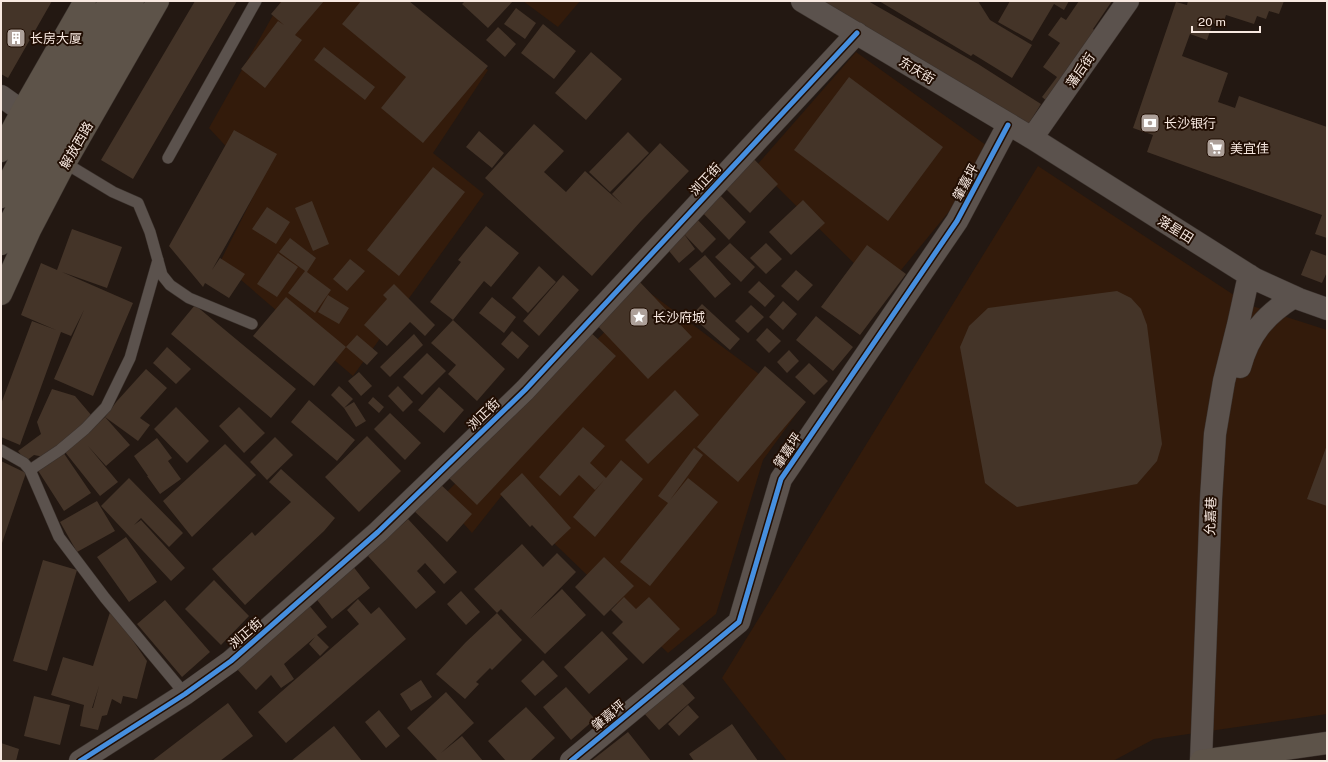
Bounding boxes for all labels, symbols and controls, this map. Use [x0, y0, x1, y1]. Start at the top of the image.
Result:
scale bar [1192, 8, 1260, 34]
text: 20 m [1198, 15, 1226, 29]
building icon: 长房大厦 [5, 27, 27, 49]
place label: 长房大厦 [30, 31, 82, 46]
street label: 藩后街 [1063, 50, 1098, 91]
street label: 东庆街 [896, 54, 937, 87]
bank icon: 长沙银行 [1139, 112, 1161, 134]
place label: 长沙银行 [1164, 116, 1216, 131]
street label: 解放西路 [57, 119, 96, 172]
supermarket icon: 美宜佳 [1205, 137, 1227, 159]
place label: 美宜佳 [1230, 141, 1269, 156]
street label: 浏正街 [687, 160, 724, 199]
street label: 肇嘉坪 [950, 161, 981, 203]
street label: 落星田 [1155, 213, 1196, 246]
place icon: 长沙府城 [628, 306, 650, 328]
place label: 长沙府城 [653, 310, 705, 325]
street label: 浏正街 [464, 395, 503, 433]
street label: 肇嘉坪 [770, 430, 805, 471]
street label: 允嘉巷 [1202, 496, 1219, 536]
street label: 浏正街 [226, 615, 265, 652]
street label: 肇嘉坪 [589, 697, 628, 734]

